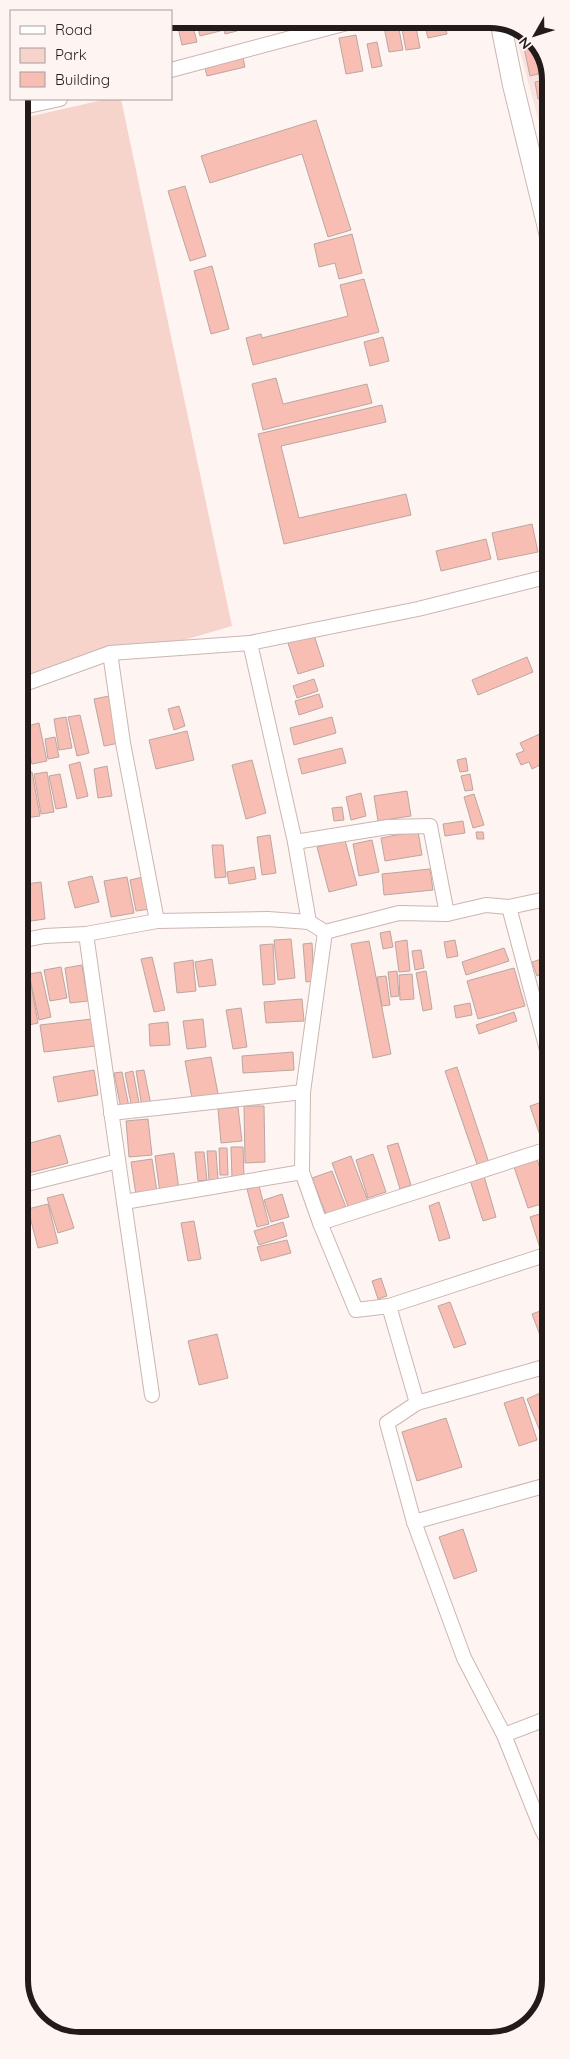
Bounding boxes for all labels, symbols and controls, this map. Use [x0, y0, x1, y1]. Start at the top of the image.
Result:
legend [10, 10, 172, 100]
north arrow [510, 10, 560, 60]
text: Road [55, 20, 92, 39]
text: N [515, 34, 535, 53]
text: Park [55, 45, 87, 64]
text: Building [55, 70, 110, 89]

